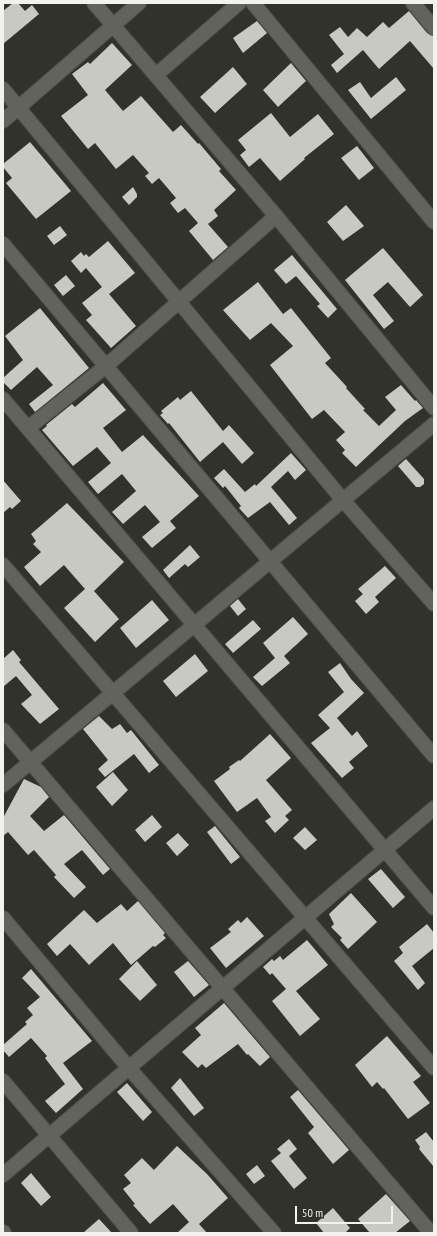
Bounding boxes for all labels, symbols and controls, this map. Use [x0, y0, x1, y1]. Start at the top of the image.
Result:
scale bar [297, 1198, 395, 1224]
text: 50 m [302, 1205, 323, 1220]

